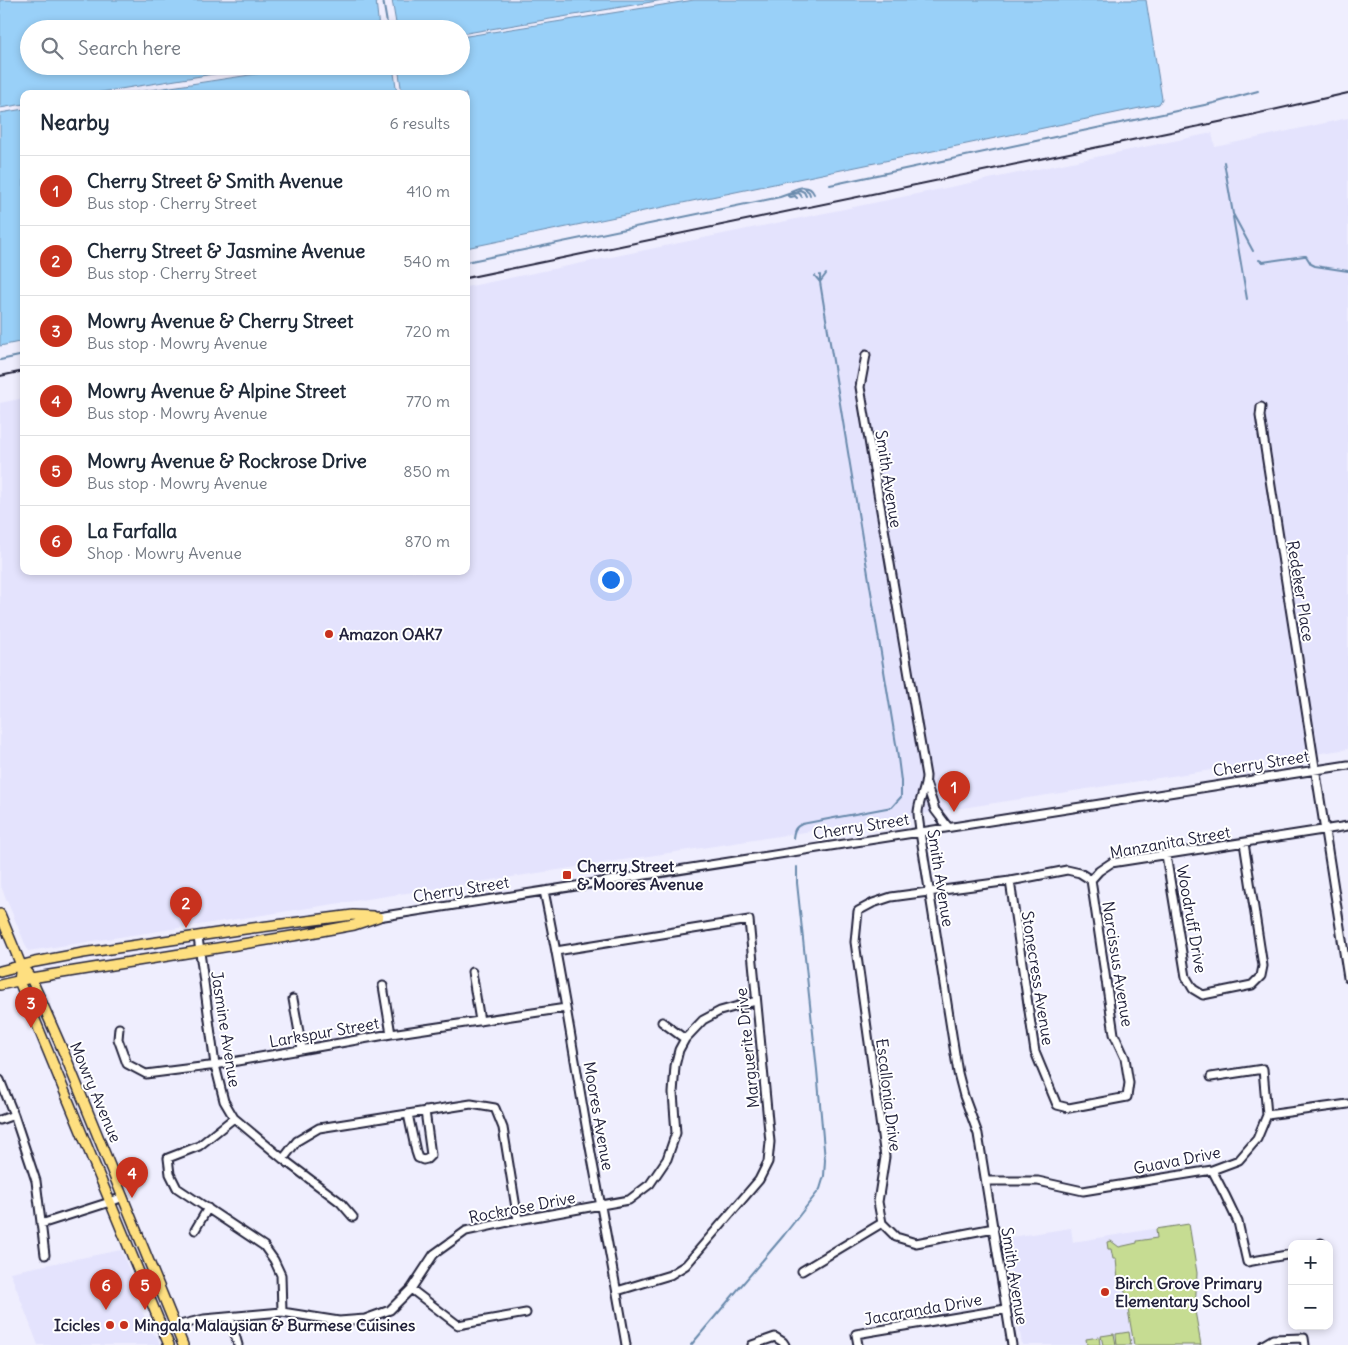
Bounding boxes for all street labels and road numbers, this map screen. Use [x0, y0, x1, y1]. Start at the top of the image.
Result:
street label: Smith Avenue [871, 429, 907, 529]
street label: Redeker Place [1283, 539, 1319, 643]
street label: Cherry Street [1212, 745, 1311, 780]
street label: Cherry Street [812, 808, 911, 843]
street label: Manzanita Street [1108, 821, 1232, 862]
street label: Smith Avenue [923, 828, 959, 928]
street label: Woodruff Drive [1173, 863, 1211, 975]
street label: Cherry Street [412, 871, 511, 906]
street label: Narcissus Avenue [1098, 900, 1138, 1028]
street label: Stonecress Avenue [1018, 909, 1058, 1047]
street label: Jasmine Avenue [207, 969, 245, 1089]
street label: Marguerite Drive [731, 987, 763, 1109]
street label: Larkspur Street [268, 1012, 381, 1052]
street label: Escallonia Drive [872, 1037, 906, 1153]
street label: Mowry Avenue [66, 1039, 126, 1145]
street label: Moores Avenue [580, 1060, 618, 1172]
street label: Guava Drive [1132, 1142, 1222, 1178]
street label: Rockrose Drive [467, 1187, 577, 1227]
street label: Smith Avenue [997, 1226, 1033, 1326]
street label: Jacaranda Drive [863, 1289, 983, 1329]

